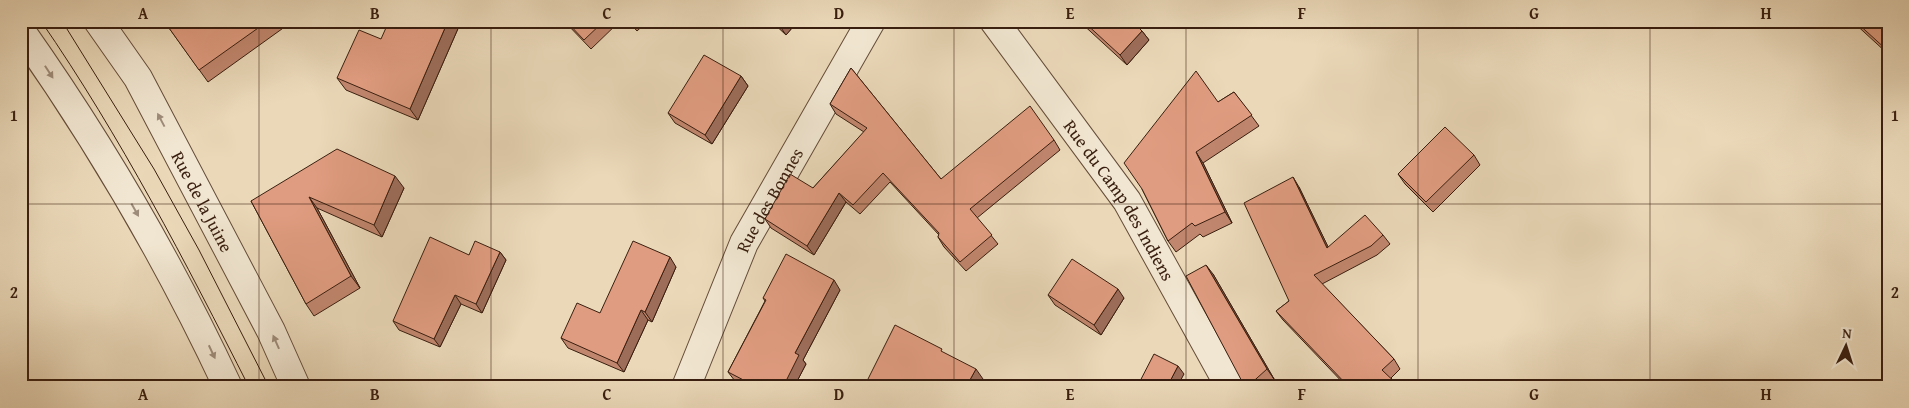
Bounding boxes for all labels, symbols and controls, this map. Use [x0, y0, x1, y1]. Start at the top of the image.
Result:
text: A [138, 1, 149, 25]
text: B [370, 1, 380, 25]
text: C [602, 1, 612, 25]
text: D [834, 1, 844, 25]
text: E [1066, 1, 1075, 25]
text: F [1298, 1, 1306, 25]
text: G [1529, 1, 1539, 25]
text: H [1760, 1, 1772, 25]
one-way arrow [44, 65, 54, 78]
text: 1 [10, 103, 18, 127]
text: 1 [1891, 103, 1899, 127]
one-way arrow [157, 113, 165, 128]
street label: Rue du Camp des Indiens [1057, 114, 1182, 285]
street label: Rue des Bonnes [728, 142, 809, 256]
street label: Rue de la Juine [165, 146, 241, 257]
one-way arrow [130, 203, 139, 216]
text: 2 [10, 280, 18, 304]
text: 2 [1891, 280, 1899, 304]
north arrow [1822, 320, 1872, 370]
text: N [1842, 323, 1853, 343]
one-way arrow [272, 335, 280, 349]
one-way arrow [208, 345, 216, 360]
text: A [138, 382, 149, 406]
text: B [370, 382, 380, 406]
text: C [602, 382, 612, 406]
text: D [834, 382, 844, 406]
text: E [1066, 382, 1075, 406]
text: F [1298, 382, 1306, 406]
text: G [1529, 382, 1539, 406]
text: H [1760, 382, 1772, 406]

